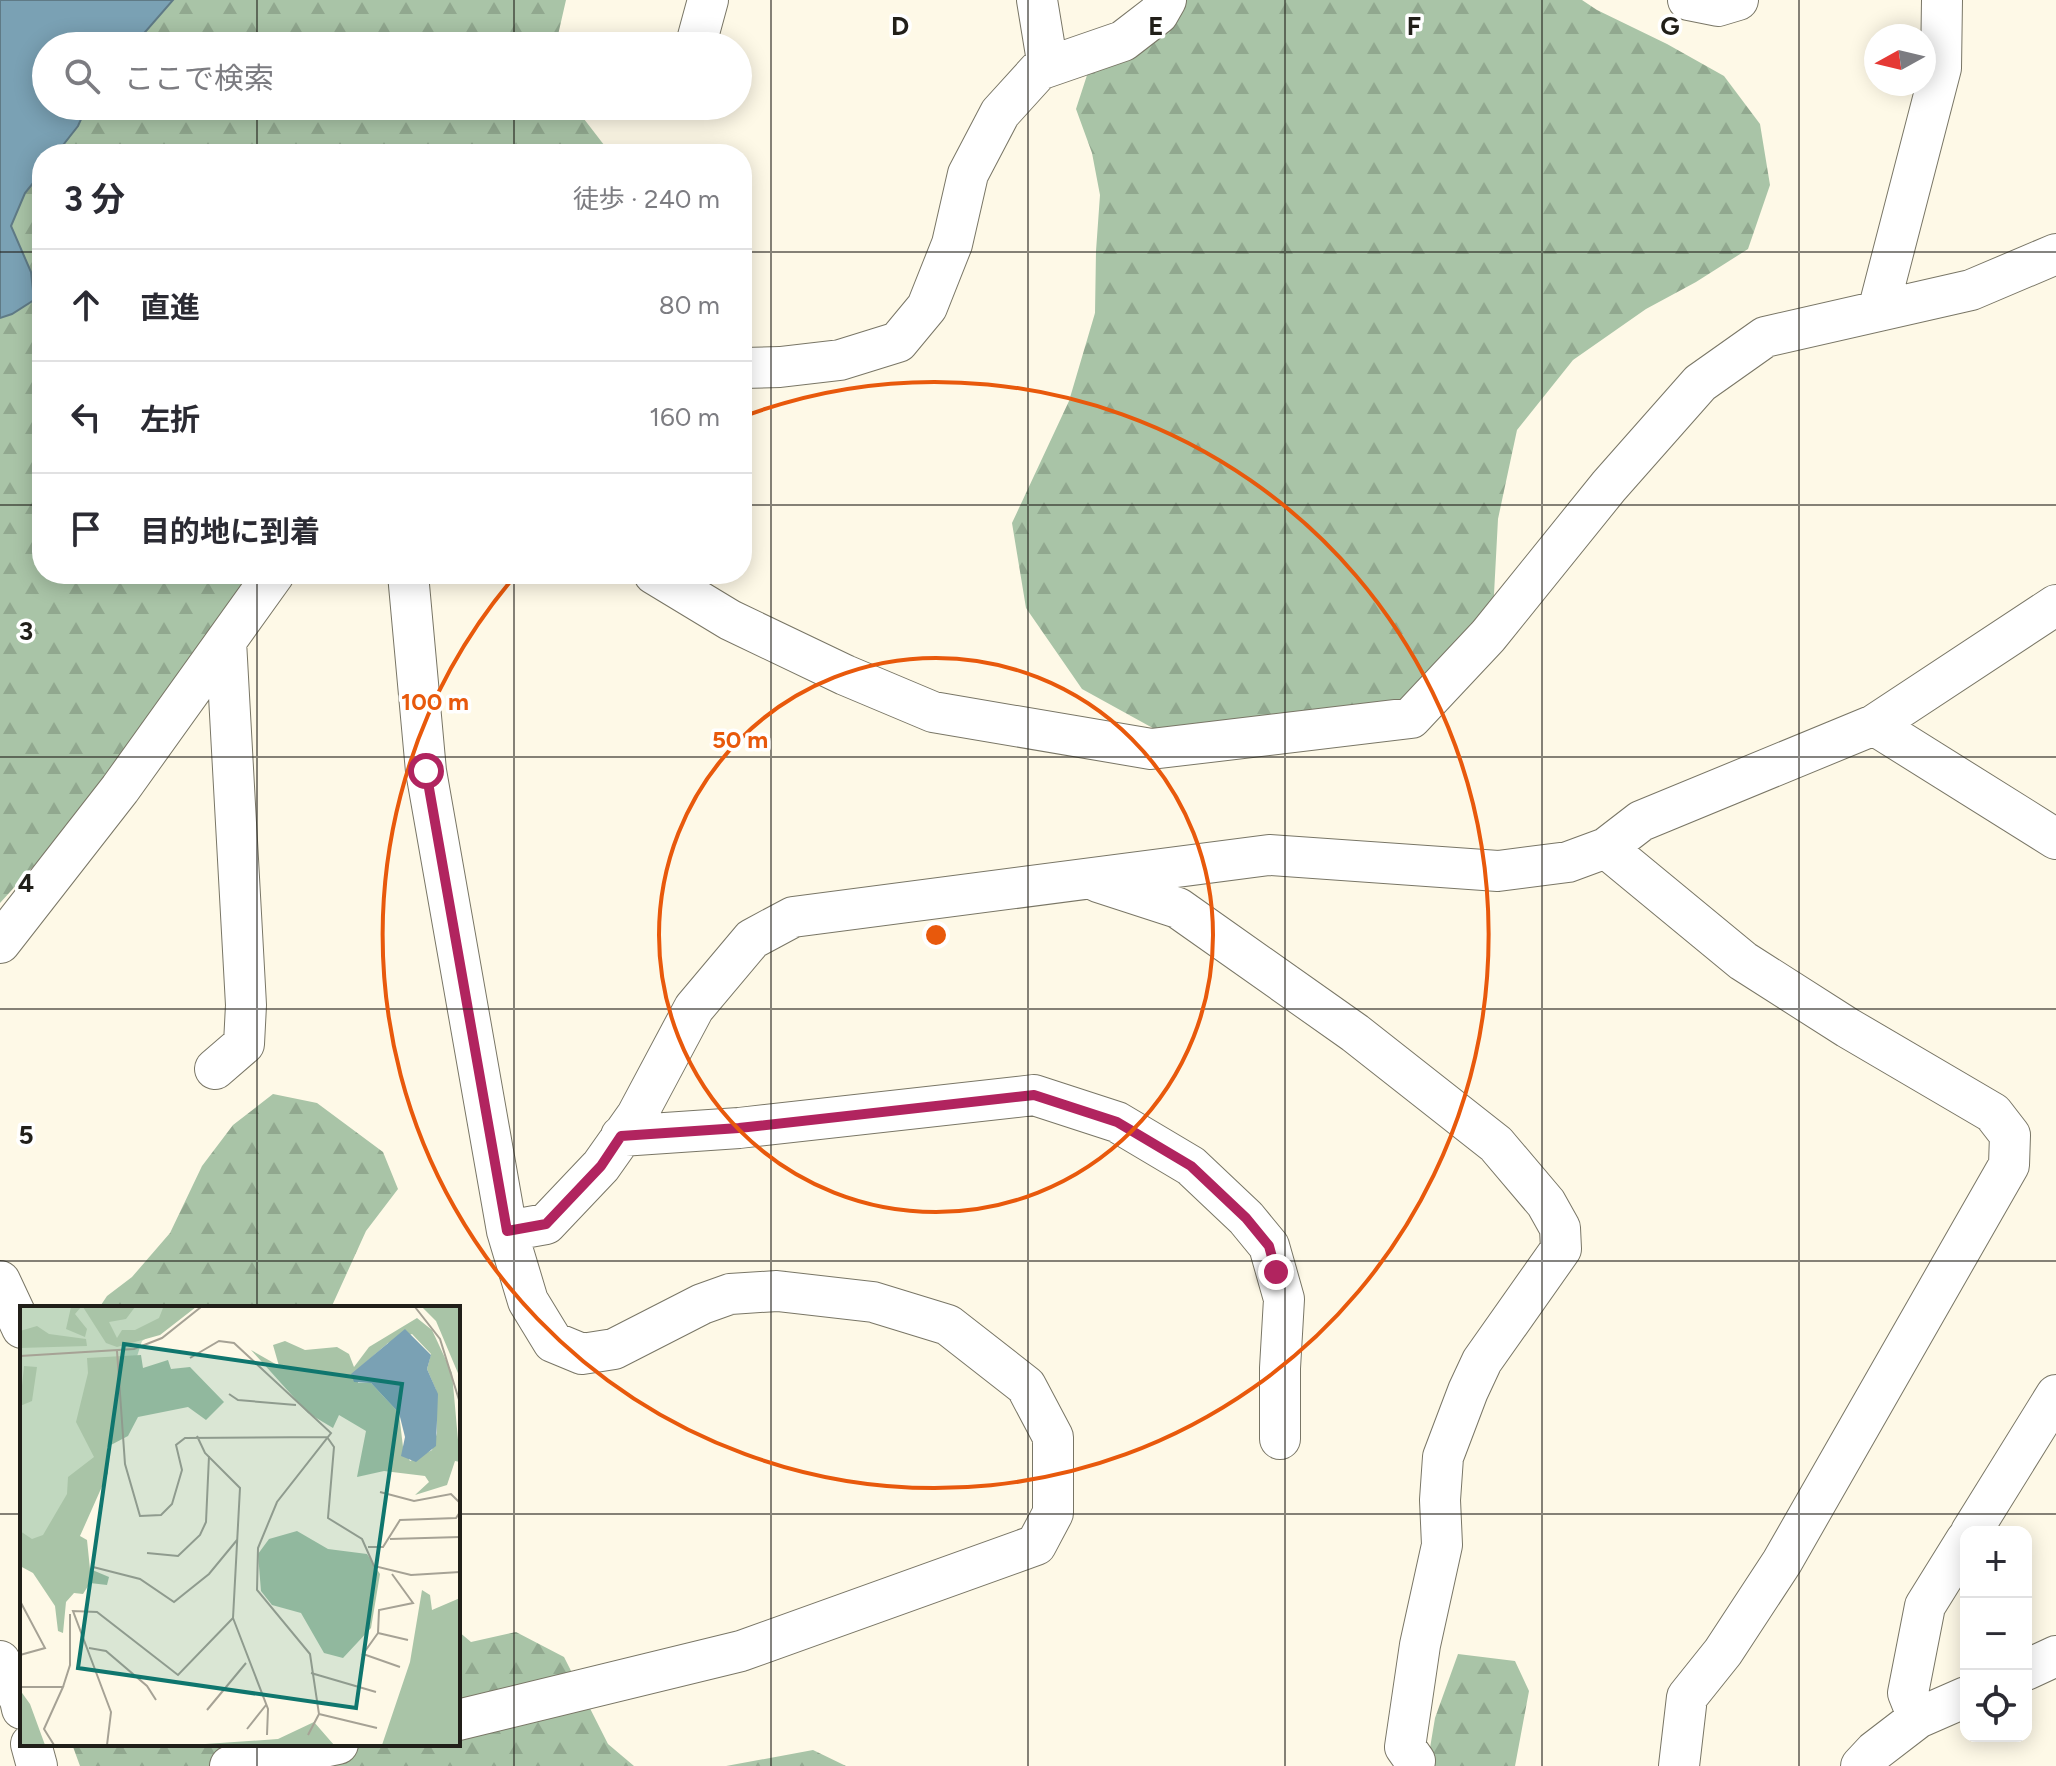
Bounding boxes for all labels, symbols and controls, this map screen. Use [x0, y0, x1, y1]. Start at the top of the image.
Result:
text: D [891, 10, 909, 42]
text: E [1148, 10, 1164, 42]
text: F [1407, 10, 1421, 42]
text: G [1660, 10, 1680, 42]
north arrow [1864, 24, 1936, 96]
search box [32, 32, 752, 120]
icon: search [60, 54, 104, 98]
text: ここで検索 [124, 60, 274, 97]
text: 3 分 [64, 179, 125, 220]
text: 徒歩 · 240 m [573, 183, 720, 215]
icon: ahead [64, 283, 108, 327]
text: 直進 [140, 289, 200, 326]
text: 80 m [659, 289, 720, 321]
icon: left [64, 395, 108, 439]
text: 左折 [140, 401, 200, 438]
text: 160 m [649, 401, 720, 433]
icon: arrive [64, 507, 108, 551]
text: 目的地に到着 [140, 513, 320, 550]
text: 3 [19, 615, 33, 647]
text: 100 m [401, 687, 469, 716]
text: 50 m [712, 725, 768, 754]
route start [408, 753, 444, 789]
text: 4 [18, 867, 34, 899]
centre of rings [922, 921, 950, 949]
text: 5 [18, 1119, 34, 1151]
route end [1258, 1254, 1294, 1290]
inset map [20, 1306, 460, 1746]
map controls [1960, 1526, 2032, 1742]
button: + [1960, 1526, 2032, 1598]
button: − [1960, 1598, 2032, 1670]
button: locate [1960, 1670, 2032, 1742]

